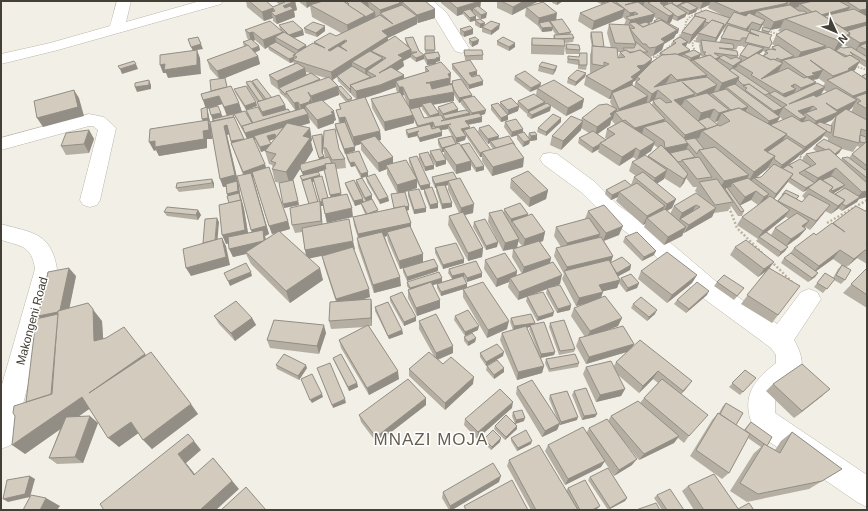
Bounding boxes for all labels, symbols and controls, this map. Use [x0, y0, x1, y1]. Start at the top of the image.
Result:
north arrow [816, 12, 856, 52]
text: N [836, 32, 850, 46]
street label: Makongeni Road [13, 275, 51, 367]
district label: MNAZI MOJA [374, 430, 488, 449]

